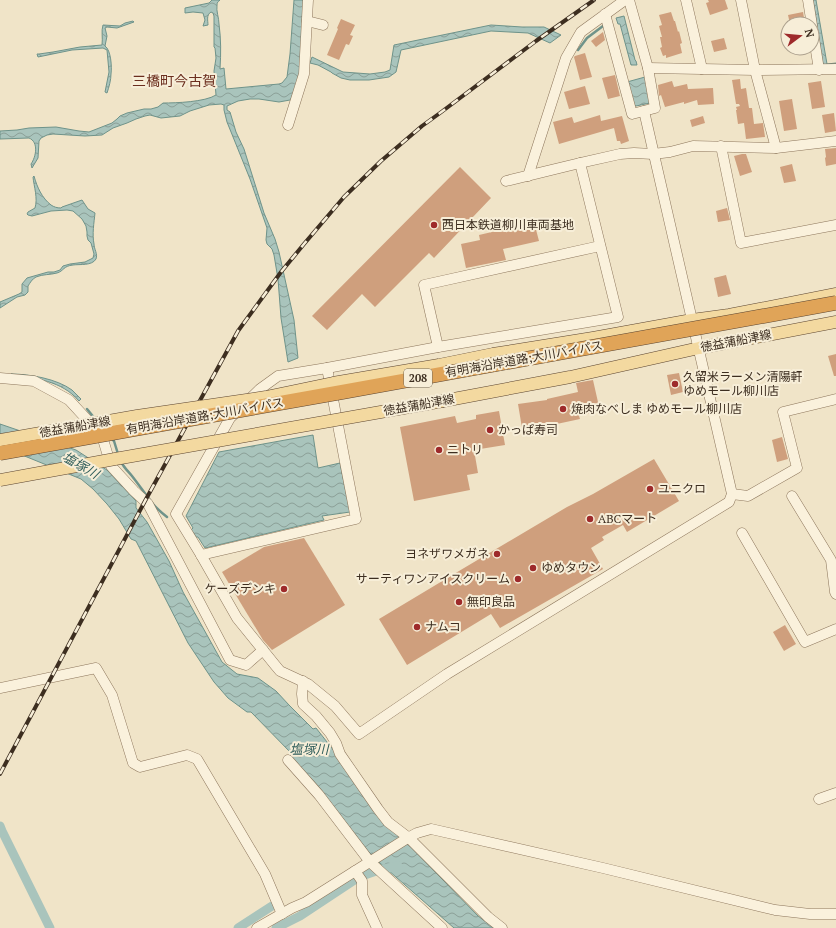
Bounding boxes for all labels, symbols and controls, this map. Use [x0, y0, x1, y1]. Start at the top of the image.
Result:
north arrow [780, 16, 820, 56]
text: N [802, 27, 818, 40]
district label: 三橋町今古賀 [132, 71, 216, 90]
place label: 西日本鉄道柳川車両基地 [442, 217, 574, 232]
marker: 西日本鉄道柳川車両基地 [429, 220, 439, 230]
street label: 徳益蒲船津線 [699, 326, 773, 355]
street label: 有明海沿岸道路;大川バイパス [444, 337, 604, 380]
road number: 208 [404, 369, 432, 387]
place label: 久留米ラーメン清陽軒 ゆめモール柳川店 [683, 369, 803, 398]
marker: 久留米ラーメン清陽軒 ゆめモール柳川店 [670, 379, 680, 389]
street label: 徳益蒲船津線 [382, 391, 456, 418]
street label: 有明海沿岸道路;大川バイパス [125, 394, 285, 437]
place label: 焼肉なべしま ゆめモール柳川店 [571, 401, 742, 416]
marker: 焼肉なべしま ゆめモール柳川店 [558, 404, 568, 414]
street label: 徳益蒲船津線 [38, 413, 112, 440]
place label: かっぱ寿司 [498, 422, 558, 437]
marker: かっぱ寿司 [485, 425, 495, 435]
place label: ニトリ [447, 442, 483, 457]
marker: ニトリ [434, 445, 444, 455]
water label: 塩塚川 [60, 447, 104, 484]
place label: ユニクロ [658, 481, 706, 496]
marker: ユニクロ [645, 484, 655, 494]
place label: ABCマート [598, 511, 657, 526]
marker: ABCマート [585, 514, 595, 524]
place label: ヨネザワメガネ [405, 546, 489, 561]
marker: ヨネザワメガネ [492, 549, 502, 559]
place label: ゆめタウン [541, 560, 601, 575]
marker: ゆめタウン [528, 563, 538, 573]
place label: サーティワンアイスクリーム [356, 571, 510, 586]
marker: サーティワンアイスクリーム [513, 574, 523, 584]
place label: ケーズデンキ [205, 581, 276, 596]
marker: ケーズデンキ [279, 584, 289, 594]
place label: 無印良品 [467, 594, 515, 609]
marker: 無印良品 [454, 597, 464, 607]
place label: ナムコ [425, 619, 461, 634]
marker: ナムコ [412, 622, 422, 632]
water label: 塩塚川 [289, 740, 330, 758]

